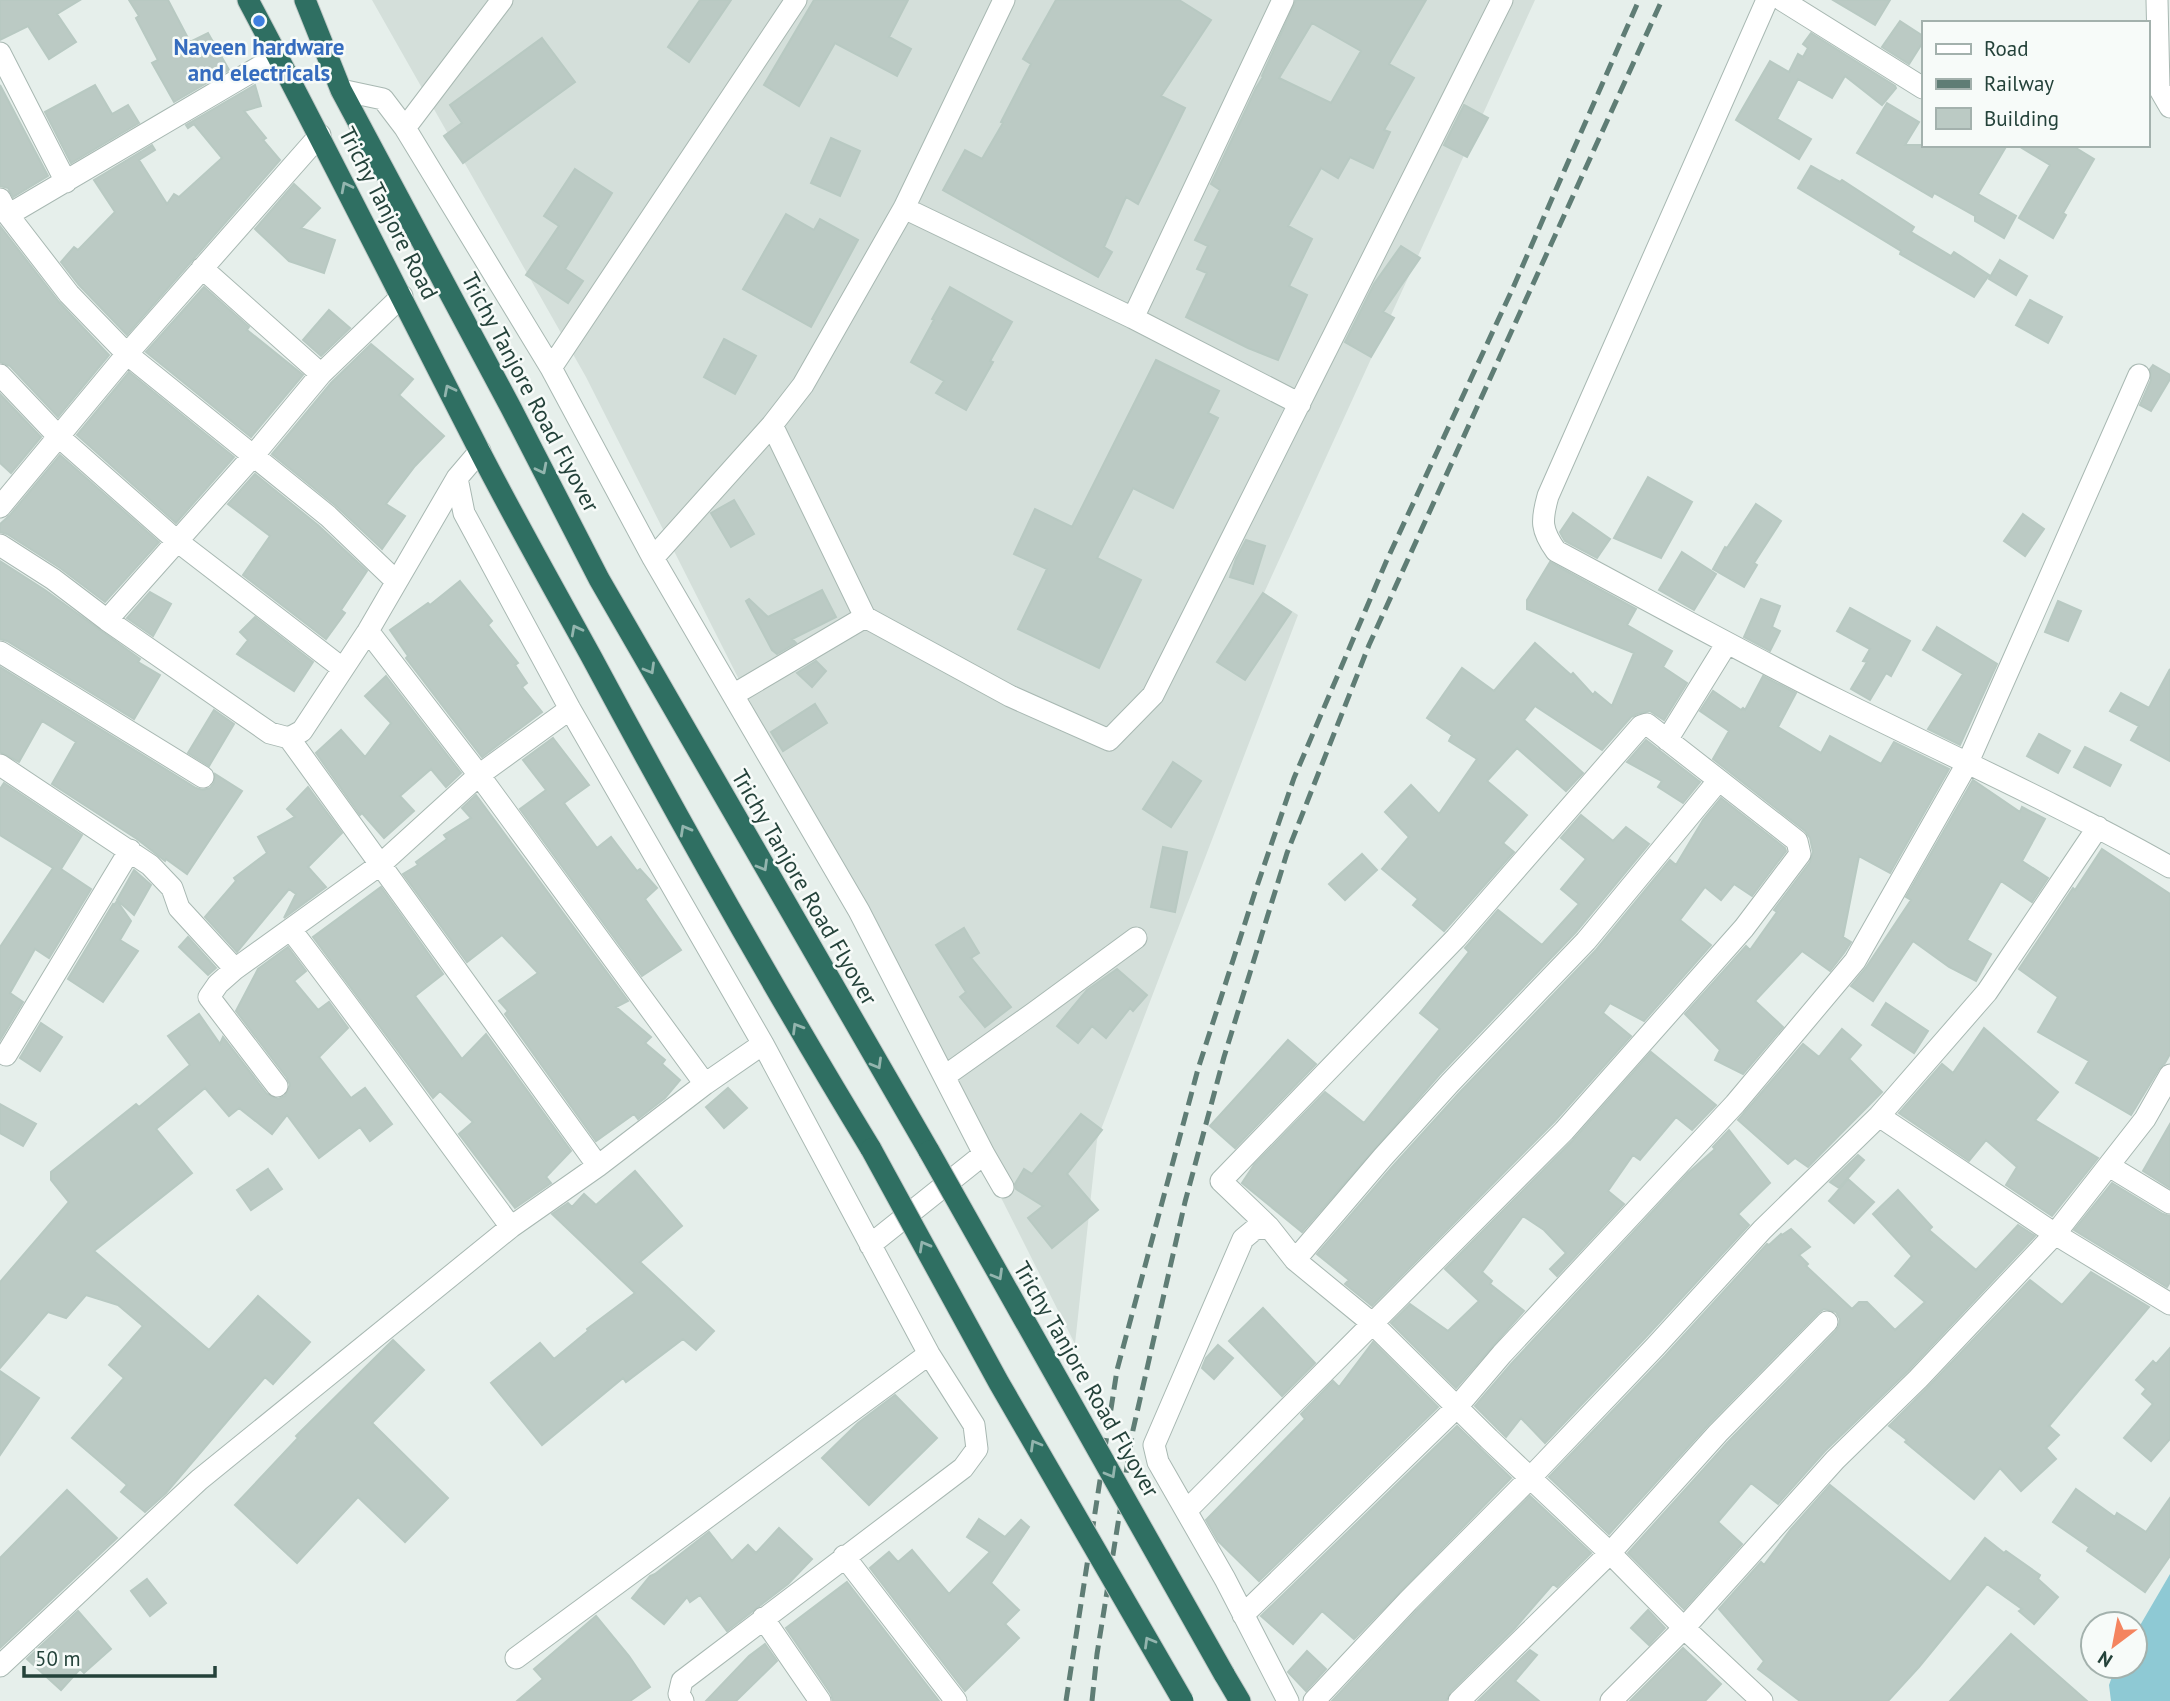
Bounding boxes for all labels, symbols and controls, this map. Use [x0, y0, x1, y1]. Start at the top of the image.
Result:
marker: Naveen hardware and electricals [251, 13, 267, 29]
legend [1922, 21, 2149, 147]
place label: Naveen hardware and electricals [173, 32, 345, 87]
text: Road [1984, 35, 2028, 62]
text: Railway [1984, 70, 2054, 97]
text: Building [1984, 105, 2059, 132]
street label: Trichy Tanjore Road [333, 122, 445, 304]
one-way arrow [341, 182, 355, 194]
street label: Trichy Tanjore Road Flyover [455, 267, 607, 517]
one-way arrow [443, 385, 457, 397]
one-way arrow [533, 462, 547, 474]
one-way arrow [571, 625, 585, 637]
one-way arrow [642, 662, 655, 675]
street label: Trichy Tanjore Road Flyover [726, 764, 884, 1010]
one-way arrow [680, 825, 693, 837]
one-way arrow [755, 859, 768, 872]
one-way arrow [793, 1022, 806, 1035]
one-way arrow [869, 1056, 882, 1069]
one-way arrow [919, 1241, 932, 1254]
street label: Trichy Tanjore Road Flyover [1008, 1256, 1166, 1502]
one-way arrow [990, 1267, 1003, 1280]
one-way arrow [1030, 1440, 1043, 1453]
one-way arrow [1102, 1465, 1115, 1478]
north arrow [2079, 1610, 2149, 1680]
scale bar [24, 1634, 215, 1678]
one-way arrow [1144, 1637, 1157, 1649]
text: 50 m [35, 1645, 81, 1672]
text: N [2093, 1646, 2117, 1673]

